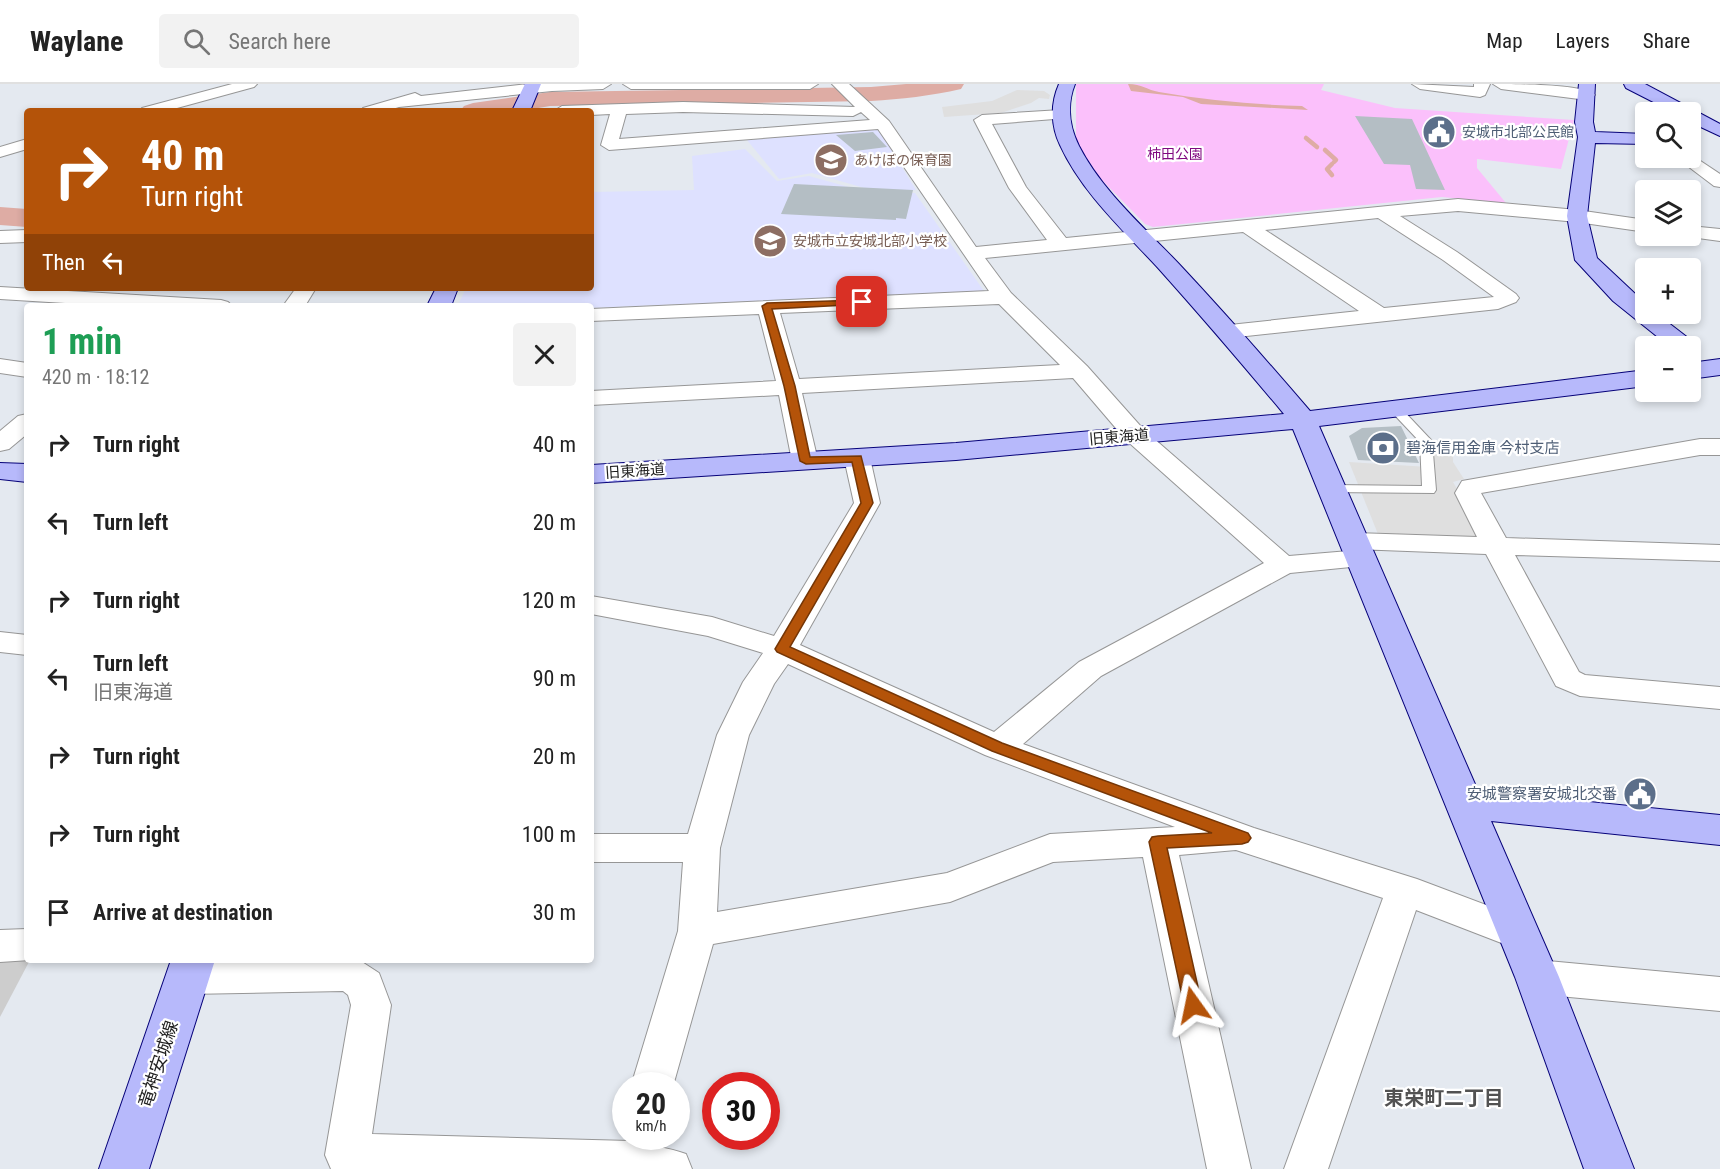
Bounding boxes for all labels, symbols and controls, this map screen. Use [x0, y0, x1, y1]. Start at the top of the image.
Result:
search box [159, 14, 579, 68]
text: Waylane [30, 25, 123, 58]
icon: search [180, 25, 213, 58]
text: Search here [228, 29, 331, 54]
text: Map [1486, 29, 1523, 53]
text: Layers [1556, 29, 1610, 53]
text: Share [1643, 29, 1690, 53]
map controls [1635, 102, 1701, 402]
button: search [1635, 102, 1701, 168]
public building icon: 安城市北部公民館 [1421, 114, 1457, 150]
place label: 安城市北部公民館 [1462, 124, 1574, 140]
text: 40 m [141, 131, 224, 180]
icon: right [42, 132, 120, 210]
school or university icon: あけぼの保育園 [813, 142, 849, 178]
park label: 柿田公園 [1147, 146, 1203, 162]
place label: あけぼの保育園 [854, 152, 952, 168]
button: layers [1635, 180, 1701, 246]
text: Turn right [141, 181, 243, 213]
school or university icon: 安城市立安城北部小学校 [752, 223, 788, 259]
place label: 安城市立安城北部小学校 [793, 233, 947, 249]
icon: left [97, 246, 130, 279]
text: Then [42, 250, 85, 275]
button: + [1635, 258, 1701, 324]
pin [836, 276, 887, 327]
icon: arrive [845, 285, 878, 318]
text: 1 min [42, 321, 122, 363]
button: close [513, 323, 576, 386]
button: − [1635, 336, 1701, 402]
text: 420 m · 18:12 [42, 365, 149, 389]
street label: 旧東海道 [1088, 425, 1150, 449]
icon: right [42, 428, 75, 461]
bank icon: 碧海信用金庫 今村支店 [1365, 430, 1401, 466]
text: Turn right [93, 432, 180, 457]
text: 40 m [533, 432, 576, 457]
place label: 碧海信用金庫 今村支店 [1406, 439, 1559, 457]
street label: 旧東海道 [604, 460, 666, 482]
icon: left [42, 506, 75, 539]
text: Turn left [93, 510, 168, 535]
text: 20 m [533, 510, 576, 535]
icon: right [42, 584, 75, 617]
text: Turn right [93, 588, 180, 613]
text: 120 m [522, 588, 576, 613]
text: Turn left [93, 651, 168, 676]
icon: left [42, 662, 75, 695]
text: 90 m [533, 666, 576, 691]
text: 旧東海道 [93, 680, 173, 704]
icon: right [42, 740, 75, 773]
text: Turn right [93, 744, 180, 769]
text: 20 m [533, 744, 576, 769]
public building icon: 安城警察署安城北交番 [1622, 776, 1658, 812]
place label: 安城警察署安城北交番 [1467, 785, 1617, 803]
icon: right [42, 818, 75, 851]
text: Turn right [93, 822, 180, 847]
text: 100 m [522, 822, 576, 847]
icon: arrive [42, 896, 75, 929]
text: Arrive at destination [93, 900, 273, 925]
text: 30 m [533, 900, 576, 925]
position arrow [1161, 973, 1225, 1037]
street label: 竜神安城線 [134, 1018, 182, 1110]
speed limit sign: 30 [702, 1072, 780, 1150]
text: 20 [636, 1086, 666, 1121]
district label: 東栄町二丁目 [1384, 1086, 1504, 1110]
text: km/h [636, 1117, 666, 1135]

